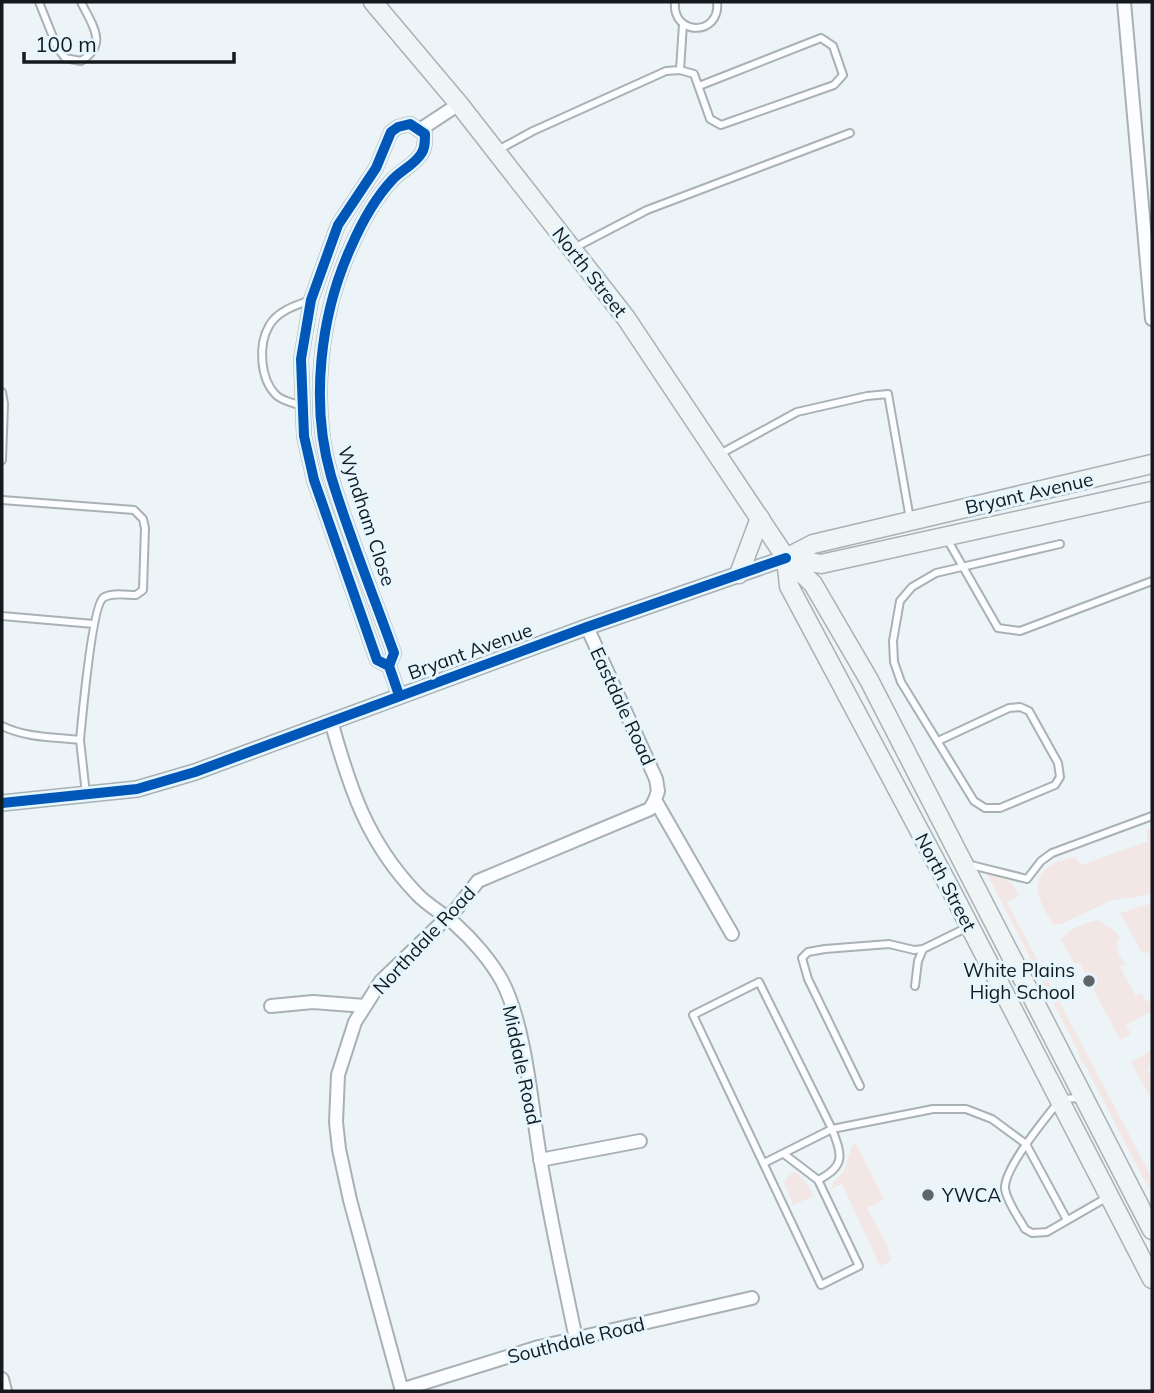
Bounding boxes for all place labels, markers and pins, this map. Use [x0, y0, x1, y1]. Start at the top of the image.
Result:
place label: White Plains High School [963, 958, 1075, 1004]
marker: White Plains High School [1081, 973, 1097, 989]
place label: YWCA [941, 1183, 1001, 1207]
marker: YWCA [920, 1187, 936, 1203]

